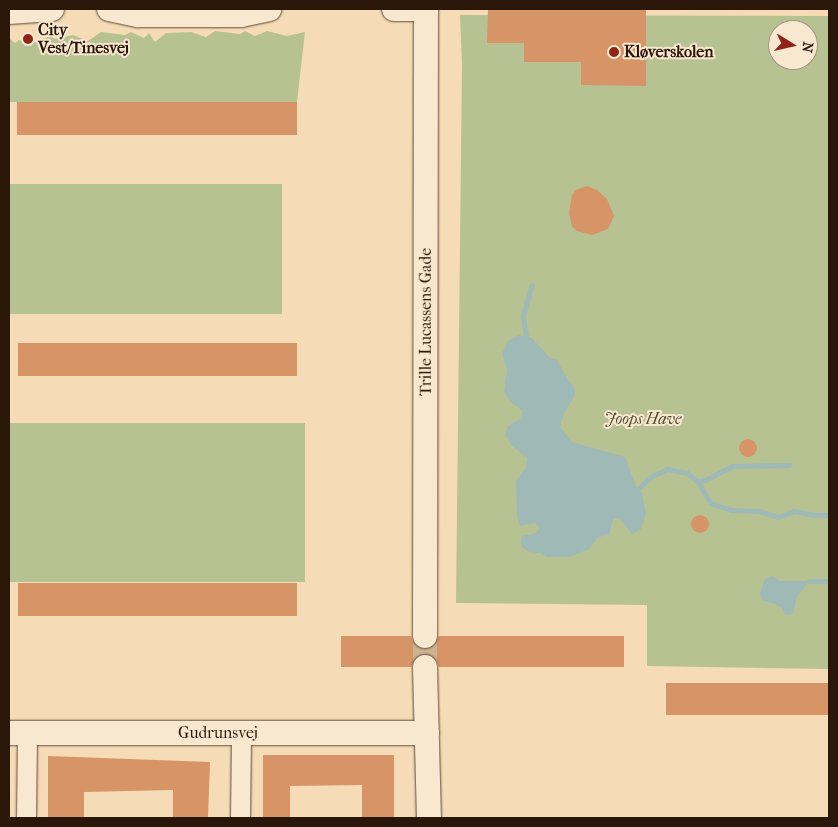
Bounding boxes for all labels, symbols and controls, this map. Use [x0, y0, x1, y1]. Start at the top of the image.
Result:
place label: City Vest/Tinesvej [38, 20, 129, 58]
north arrow [768, 20, 818, 70]
marker: City Vest/Tinesvej [22, 33, 34, 45]
text: N [798, 41, 817, 54]
place label: Kløverskolen [624, 42, 714, 62]
marker: Kløverskolen [608, 46, 620, 58]
street label: Trille Lucassens Gade [416, 248, 436, 396]
park label: Joops Have [604, 409, 682, 429]
street label: Gudrunsvej [178, 723, 258, 743]

